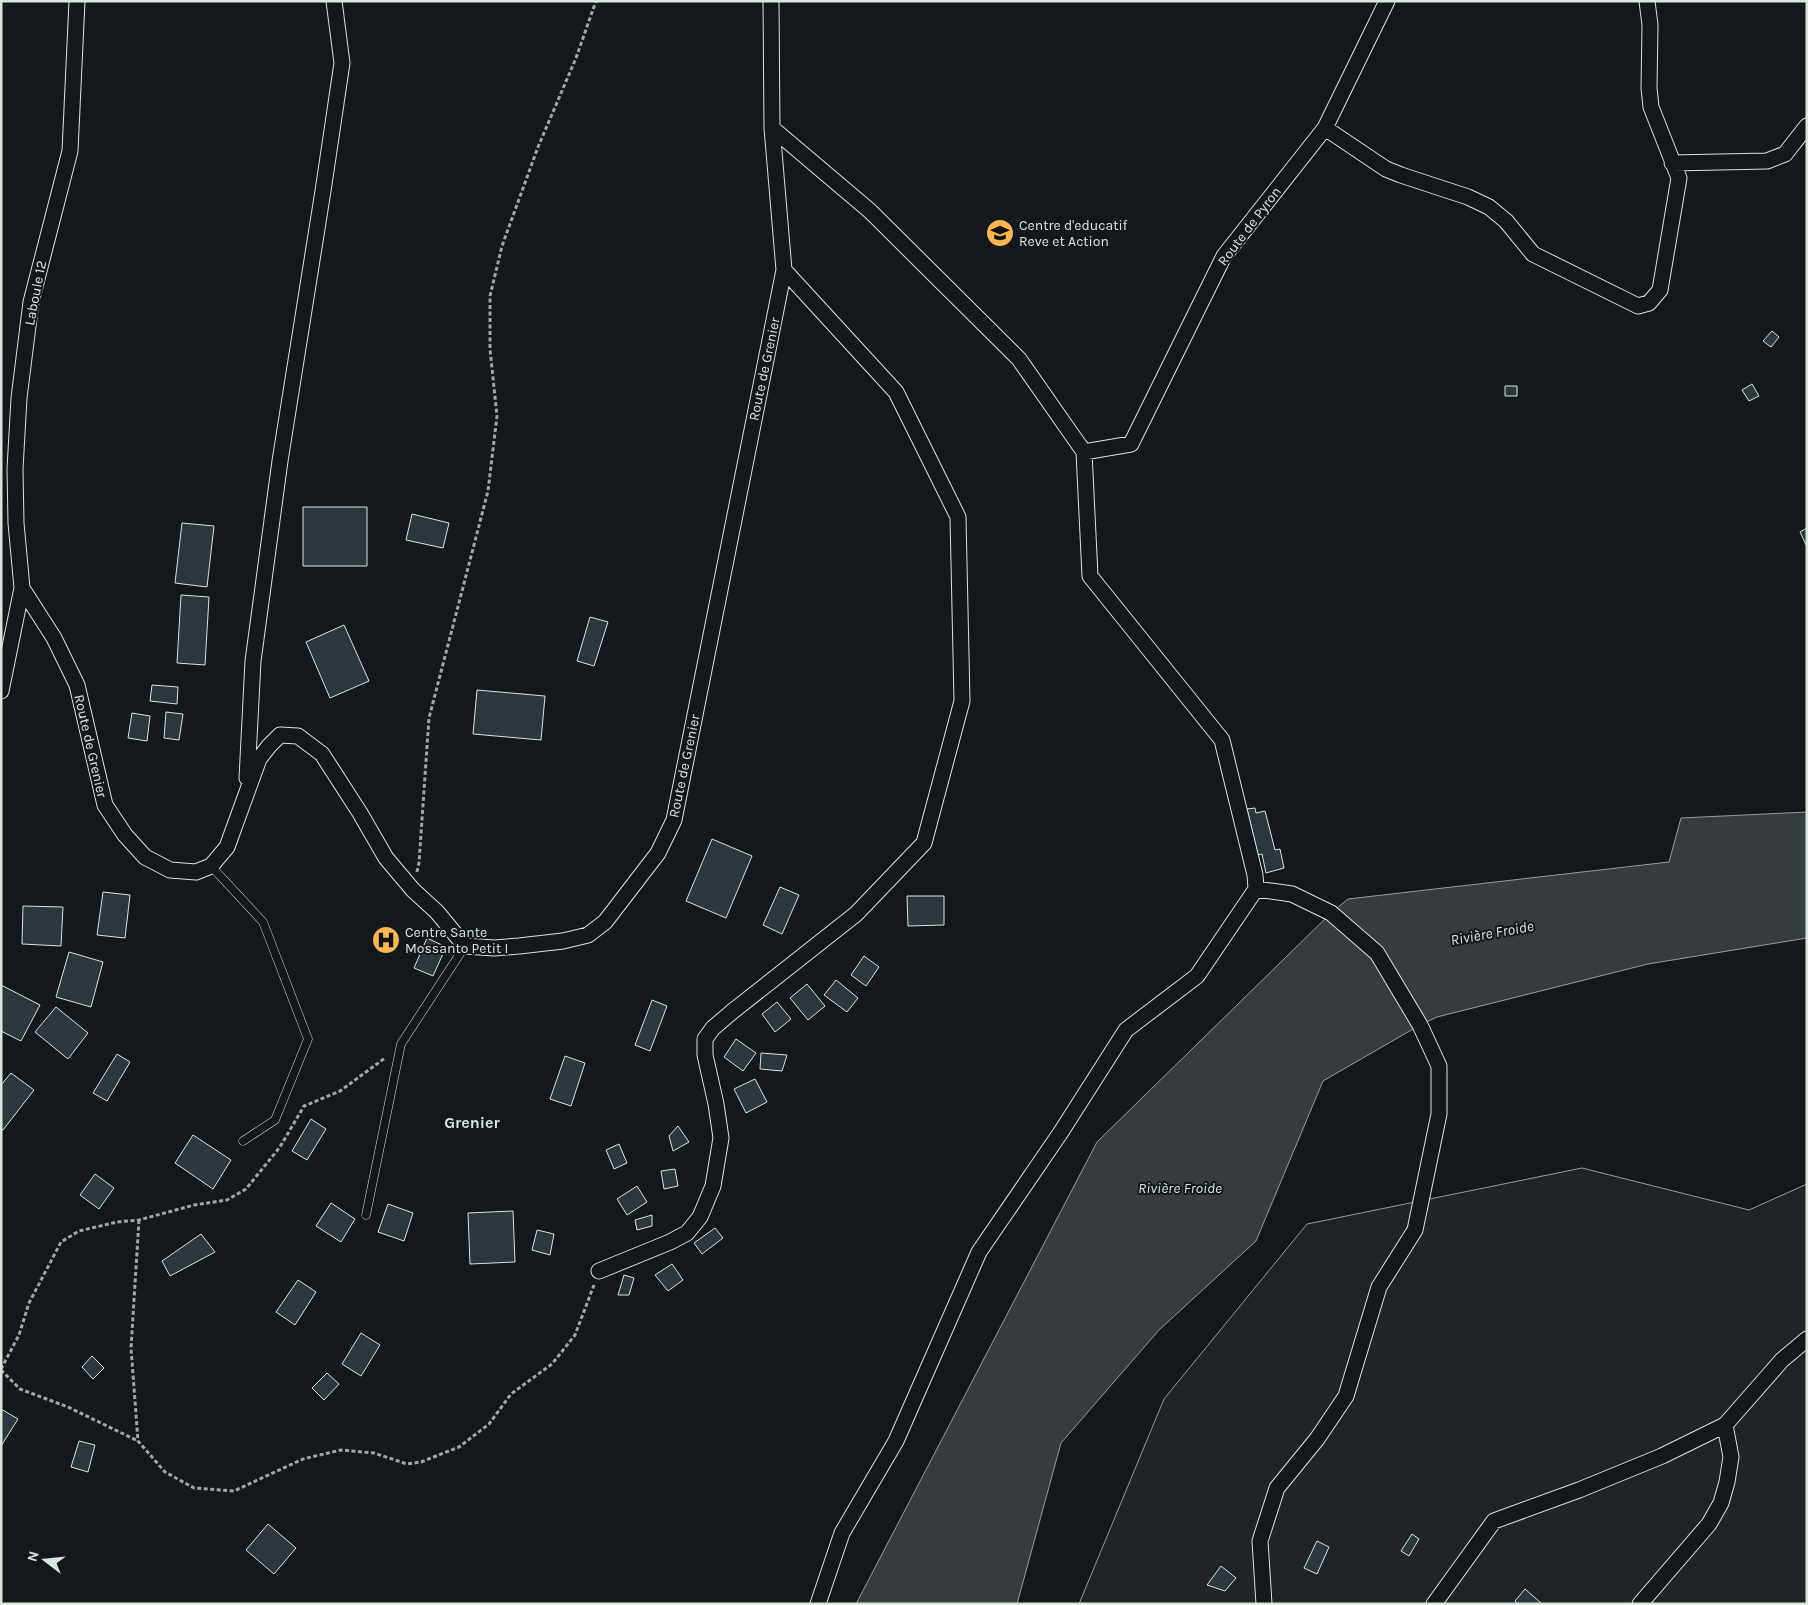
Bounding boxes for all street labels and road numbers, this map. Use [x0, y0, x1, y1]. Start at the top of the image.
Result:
street label: Route de Pyron [1214, 183, 1285, 269]
street label: Laboule 12 [21, 259, 50, 327]
street label: Route de Grenier [745, 315, 784, 422]
street label: Route de Grenier [70, 693, 111, 800]
street label: Route de Grenier [665, 712, 704, 819]

